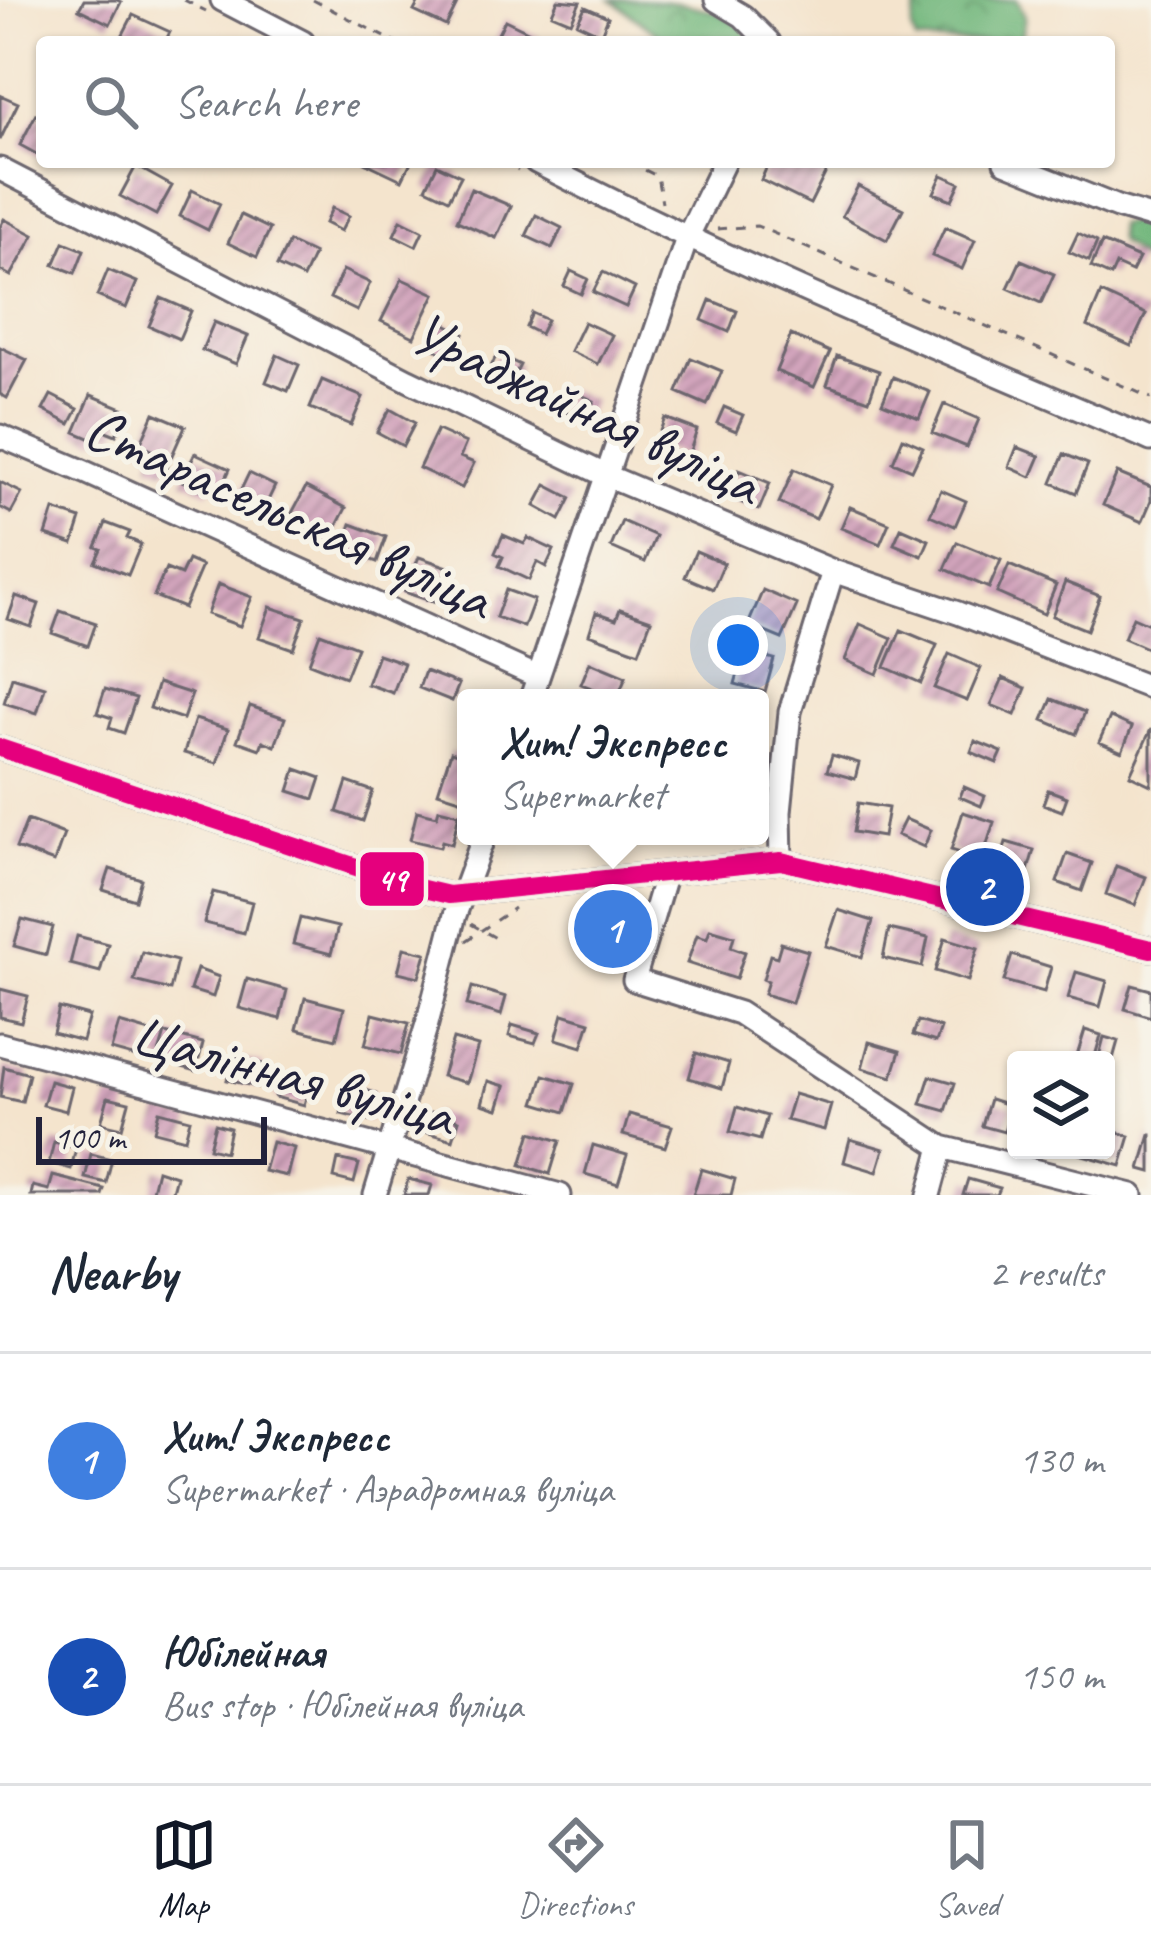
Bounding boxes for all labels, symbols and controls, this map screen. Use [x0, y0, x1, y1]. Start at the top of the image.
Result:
search box [36, 36, 1115, 168]
icon: search [78, 69, 144, 135]
text: Search here [174, 74, 357, 131]
street label: Ураджайная вуліца [399, 294, 776, 524]
street label: Старасельская вуліца [74, 389, 507, 638]
your location [708, 615, 768, 675]
popup [457, 689, 769, 845]
text: Хит! Экспресс [499, 714, 727, 771]
text: Supermarket [499, 771, 665, 820]
pin: 2 [946, 842, 1024, 932]
line badge: 49 [358, 850, 426, 908]
text: 49 [377, 859, 410, 901]
pin: 1 [574, 884, 652, 974]
street label: Цалінная вуліца [124, 995, 466, 1154]
map controls [1007, 1051, 1115, 1159]
button: layers [1007, 1051, 1115, 1159]
scale bar [36, 1111, 267, 1164]
text: 100 m [54, 1117, 125, 1159]
text: Nearby [48, 1241, 176, 1305]
text: 2 results [989, 1249, 1103, 1298]
text: Хит! Экспресс [162, 1408, 390, 1465]
text: 1 [78, 1436, 96, 1485]
text: 130 m [1019, 1436, 1103, 1485]
text: Supermarket · Аэрадромная вуліца [162, 1465, 613, 1514]
text: Юбілейная [162, 1624, 325, 1681]
text: 2 [78, 1652, 96, 1701]
text: 150 m [1019, 1652, 1103, 1701]
text: Bus stop · Юбілейная вуліца [162, 1681, 523, 1730]
tab: Map [151, 1812, 217, 1926]
tab: Directions [518, 1812, 633, 1926]
tab: Saved [934, 1812, 1000, 1926]

